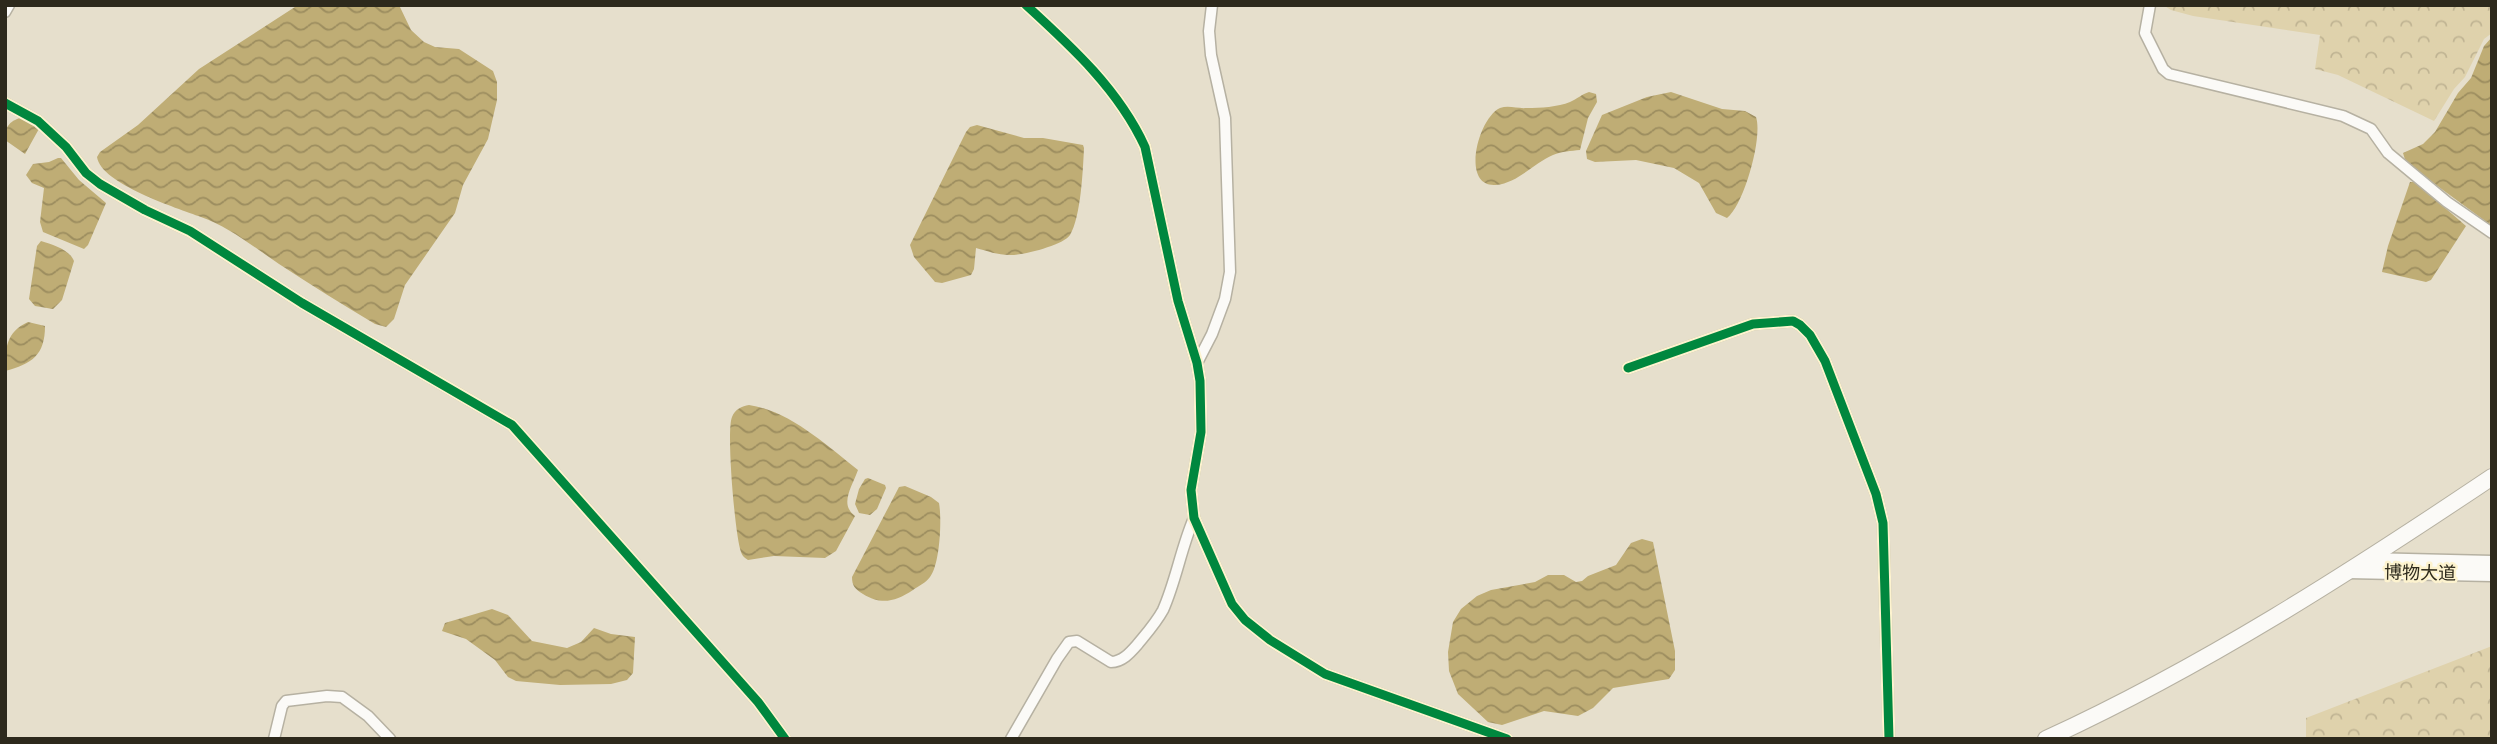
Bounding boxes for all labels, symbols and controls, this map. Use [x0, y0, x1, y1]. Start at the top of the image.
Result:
street label: 博物大道 [2384, 561, 2456, 584]

